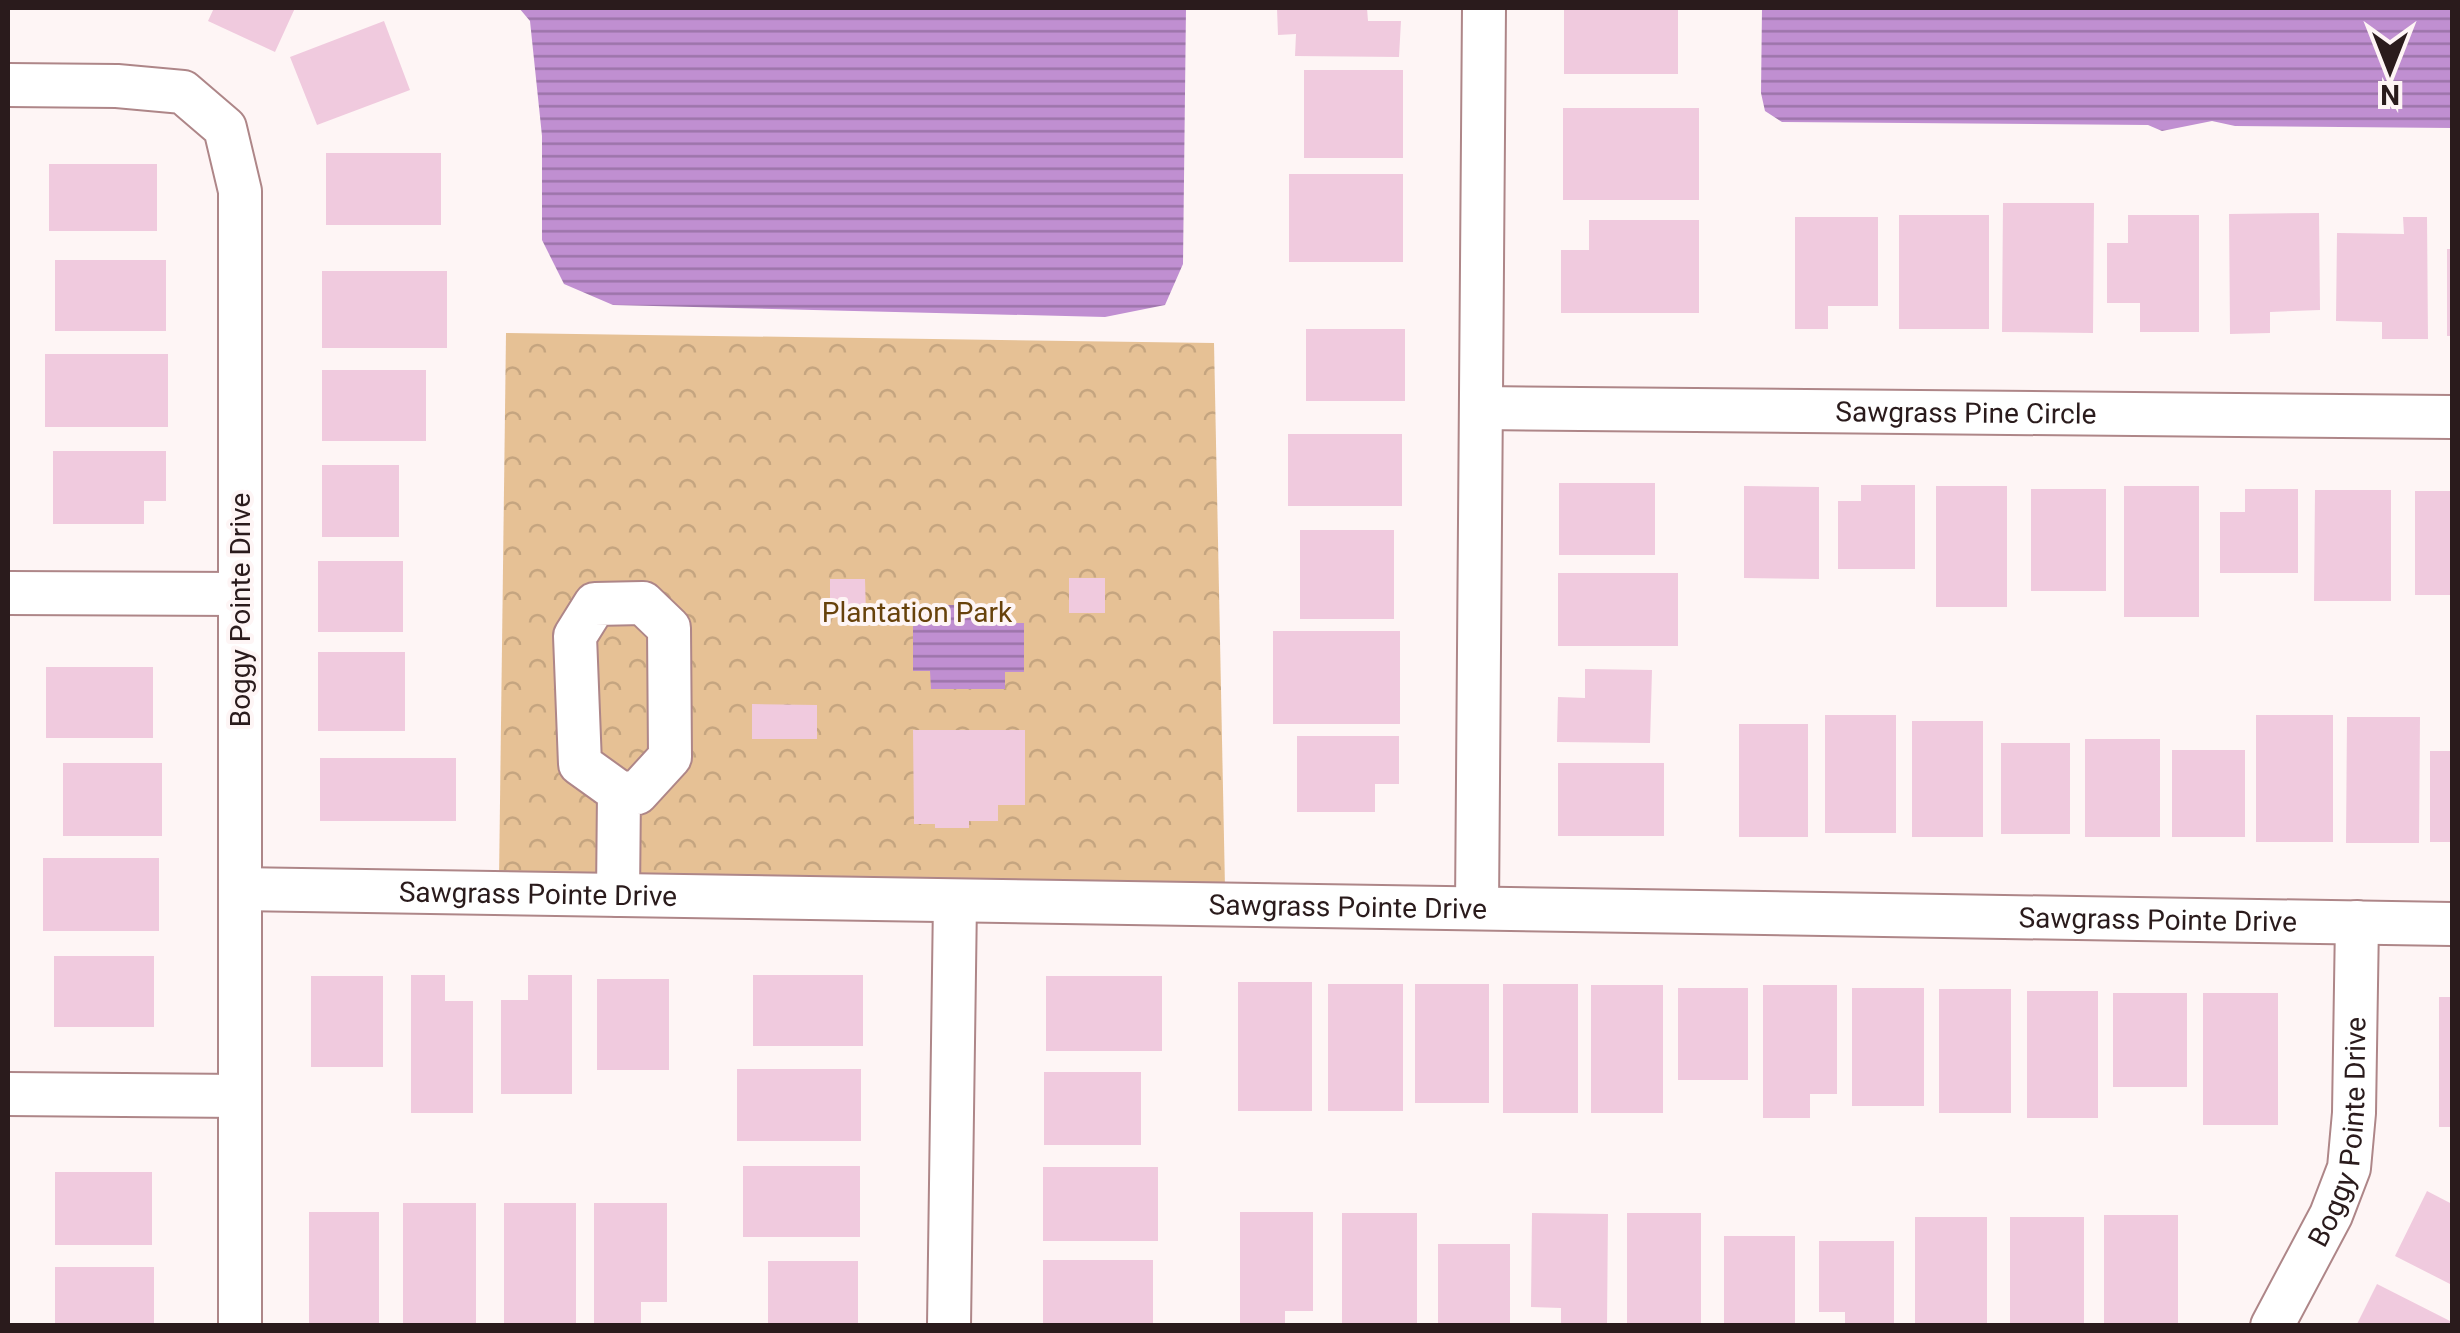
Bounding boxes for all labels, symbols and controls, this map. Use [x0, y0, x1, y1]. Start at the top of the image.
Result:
north arrow [2340, 20, 2440, 120]
text: N [2380, 78, 2400, 111]
street label: Sawgrass Pine Circle [1835, 395, 2097, 430]
street label: Boggy Pointe Drive [224, 493, 257, 727]
park label: Plantation Park [822, 596, 1013, 629]
street label: Sawgrass Pointe Drive [399, 875, 677, 912]
street label: Sawgrass Pointe Drive [1208, 888, 1487, 925]
street label: Sawgrass Pointe Drive [2018, 901, 2297, 938]
street label: Boggy Pointe Drive [2301, 1017, 2372, 1252]

